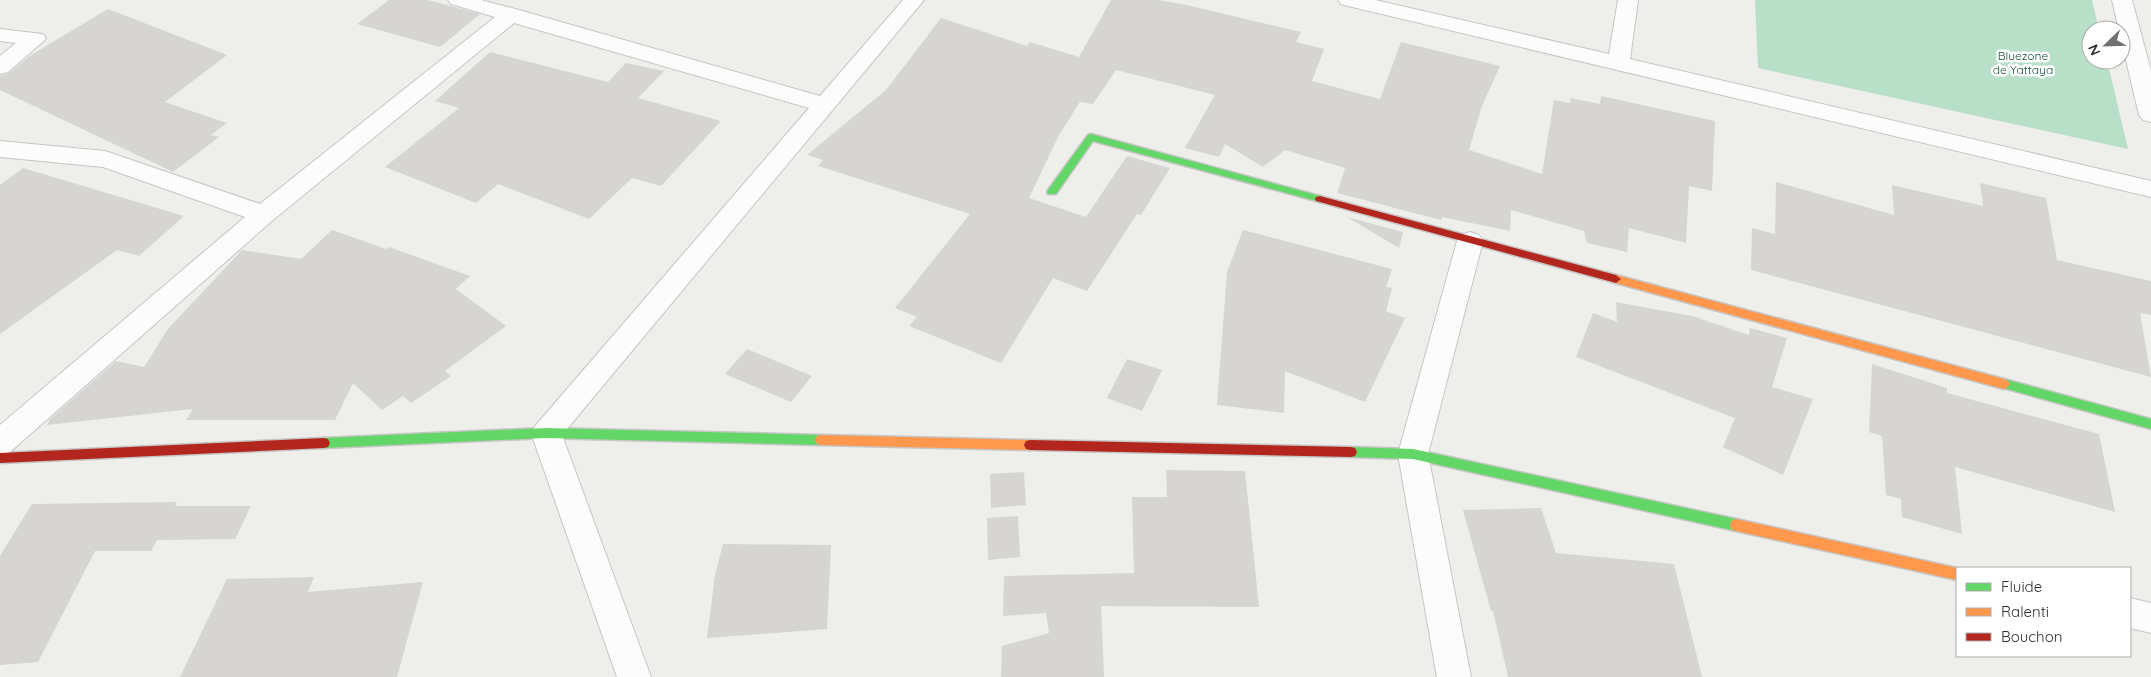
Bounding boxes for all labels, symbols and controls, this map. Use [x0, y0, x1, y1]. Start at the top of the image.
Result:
north arrow [2081, 20, 2131, 70]
text: N [2084, 42, 2104, 58]
park label: Bluezone de Yattaya [1993, 48, 2053, 77]
legend [1956, 567, 2131, 657]
text: Fluide [2001, 577, 2042, 596]
text: Ralenti [2001, 602, 2049, 621]
text: Bouchon [2001, 627, 2062, 646]

